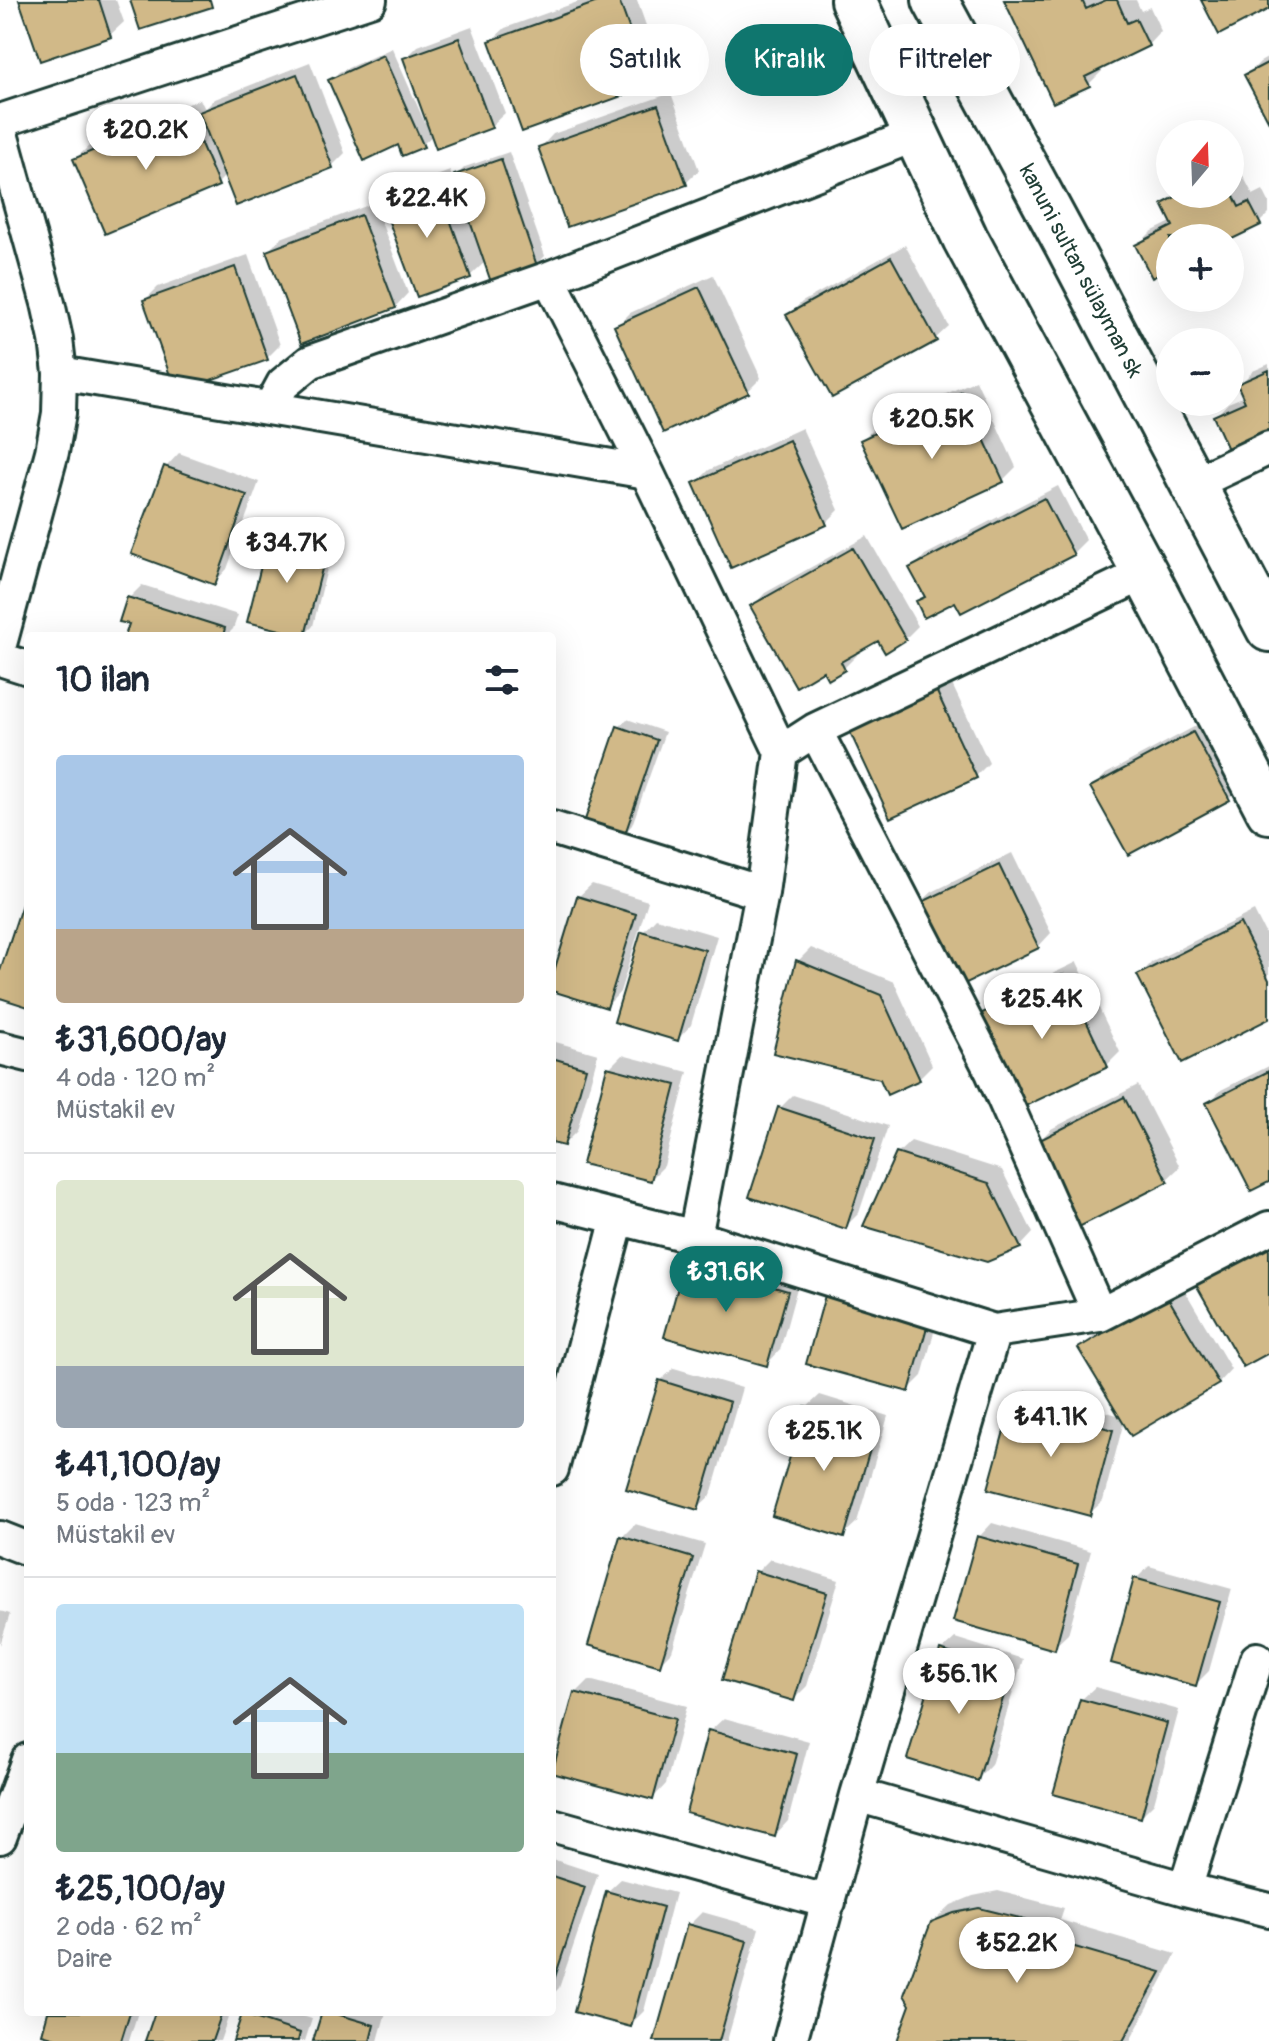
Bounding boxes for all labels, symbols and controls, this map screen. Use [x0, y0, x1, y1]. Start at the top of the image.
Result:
chip: Satılık [580, 24, 709, 96]
chip: Kiralık [725, 24, 853, 96]
chip: Filtreler [869, 24, 1020, 96]
pin: ₺20.2K [81, 104, 211, 172]
text: ₺20.2K [104, 114, 188, 146]
north arrow [1156, 120, 1244, 208]
map controls [1156, 120, 1244, 416]
street label: kanuni sultan sülayman sk [1013, 160, 1149, 382]
pin: ₺22.4K [362, 172, 492, 240]
text: ₺22.4K [386, 182, 468, 214]
button: + [1156, 224, 1244, 312]
button: − [1156, 328, 1244, 416]
pin: ₺20.5K [867, 393, 997, 461]
text: ₺20.5K [890, 403, 974, 435]
pin: ₺34.7K [222, 517, 352, 585]
text: ₺34.7K [247, 527, 327, 559]
icon: filters [480, 658, 524, 702]
text: 10 ilan [56, 659, 150, 702]
icon: home [218, 807, 362, 951]
pin: ₺25.4K [977, 973, 1107, 1041]
text: ₺25.4K [1002, 983, 1082, 1015]
text: ₺31,600/ay [56, 1019, 226, 1062]
text: 4 oda · 120 m² [56, 1062, 215, 1094]
text: Müstakil ev [56, 1094, 176, 1126]
icon: home [218, 1232, 362, 1376]
pin: ₺31.6K [661, 1246, 791, 1314]
text: ₺31.6K [688, 1256, 764, 1288]
pin: ₺41.1K [986, 1391, 1116, 1459]
text: ₺41.1K [1015, 1401, 1087, 1433]
pin: ₺25.1K [759, 1405, 889, 1473]
text: ₺25.1K [786, 1415, 862, 1447]
text: ₺41,100/ay [56, 1444, 220, 1487]
text: 5 oda · 123 m² [56, 1487, 210, 1519]
text: Müstakil ev [56, 1519, 176, 1551]
pin: ₺56.1K [894, 1648, 1024, 1716]
icon: home [218, 1656, 362, 1800]
text: ₺56.1K [921, 1658, 997, 1690]
text: ₺25,100/ay [56, 1868, 225, 1911]
text: 2 oda · 62 m² [56, 1911, 202, 1943]
pin: ₺52.2K [952, 1917, 1082, 1985]
text: ₺52.2K [977, 1927, 1057, 1959]
text: Daire [56, 1943, 112, 1975]

